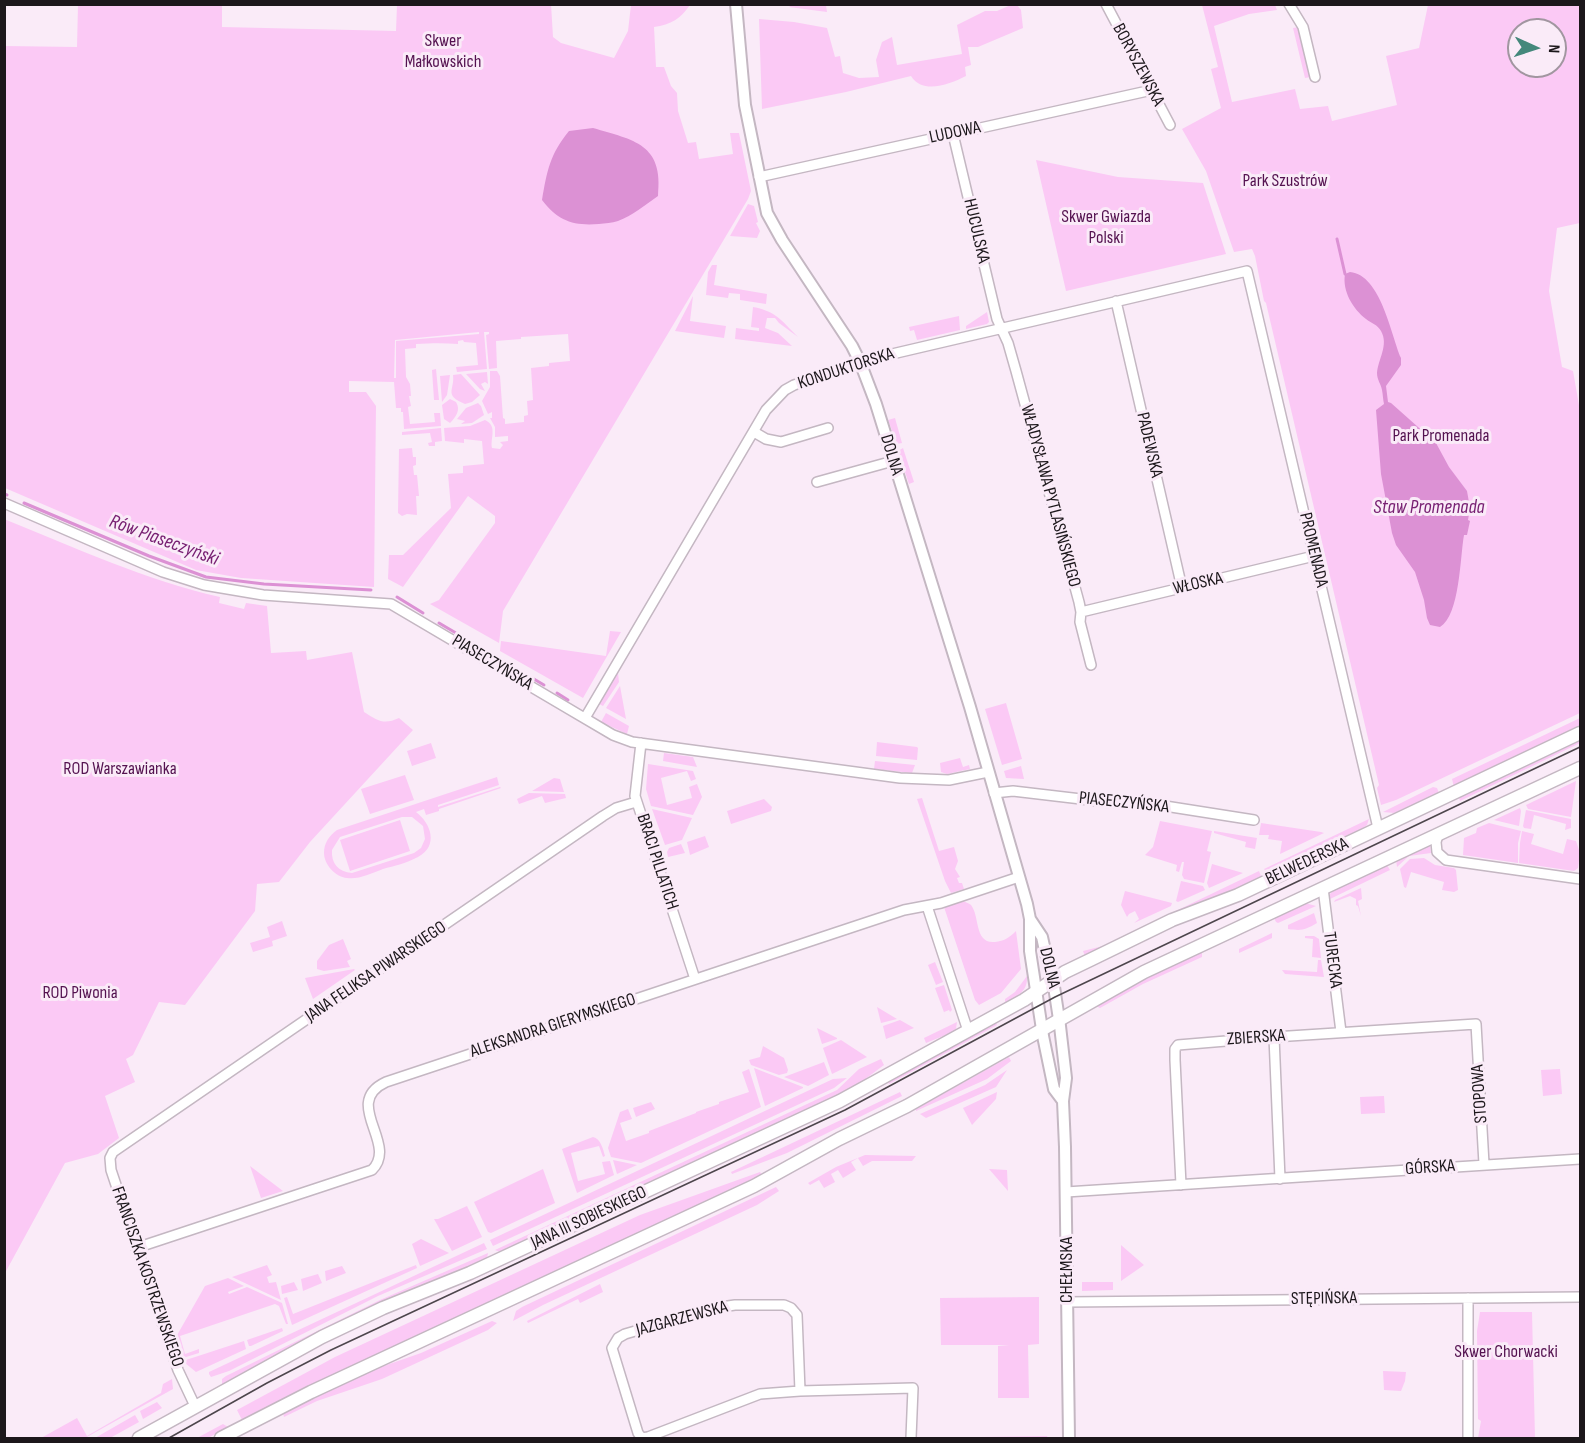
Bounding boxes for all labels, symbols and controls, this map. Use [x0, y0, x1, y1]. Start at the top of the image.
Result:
north arrow [1507, 18, 1567, 78]
street label: BORYSZEWSKA [1107, 20, 1169, 110]
park label: Skwer Małkowskich [405, 30, 481, 72]
text: N [1544, 44, 1563, 54]
street label: LUDOWA [927, 117, 983, 149]
park label: Park Szustrów [1242, 170, 1328, 192]
street label: HUCULSKA [958, 196, 994, 266]
park label: Skwer Gwiazda Polski [1061, 206, 1151, 248]
street label: KONDUKTORSKA [795, 343, 897, 395]
street label: WŁADYSŁAWA PYTLASIŃSKIEGO [1015, 402, 1085, 590]
street label: PADEWSKA [1131, 410, 1167, 480]
park label: Park Promenada [1392, 425, 1490, 447]
street label: DOLNA [875, 432, 907, 478]
water label: Staw Promenada [1373, 496, 1485, 520]
water label: Rów Piaseczyński [106, 510, 222, 572]
street label: PROMENADA [1294, 511, 1332, 589]
street label: WŁOSKA [1171, 568, 1225, 600]
street label: PIASECZYŃSKA [448, 630, 536, 696]
park label: ROD Warszawianka [63, 758, 177, 780]
street label: PIASECZYŃSKA [1078, 788, 1170, 818]
street label: BRACI PILLATICH [631, 811, 683, 913]
street label: BELWEDERSKA [1262, 833, 1352, 891]
street label: JANA FELIKSA PIWARSKIEGO [301, 917, 451, 1027]
street label: TURECKA [1318, 931, 1346, 989]
street label: DOLNA [1034, 945, 1064, 991]
park label: ROD Piwonia [42, 982, 118, 1004]
street label: ALEKSANDRA GIERYMSKIEGO [467, 989, 639, 1063]
street label: ZBIERSKA [1226, 1025, 1286, 1051]
street label: STOPOWA [1467, 1064, 1493, 1124]
street label: GÓRSKA [1404, 1155, 1456, 1181]
street label: JANA III SOBIESKIEGO [528, 1182, 650, 1254]
street label: FRANCISZKA KOSTRZEWSKIEGO [106, 1184, 188, 1370]
street label: CHEŁMSKA [1056, 1237, 1078, 1303]
street label: STĘPIŃSKA [1291, 1288, 1357, 1310]
street label: JAZGARZEWSKA [634, 1296, 730, 1342]
park label: Skwer Chorwacki [1454, 1341, 1558, 1363]

